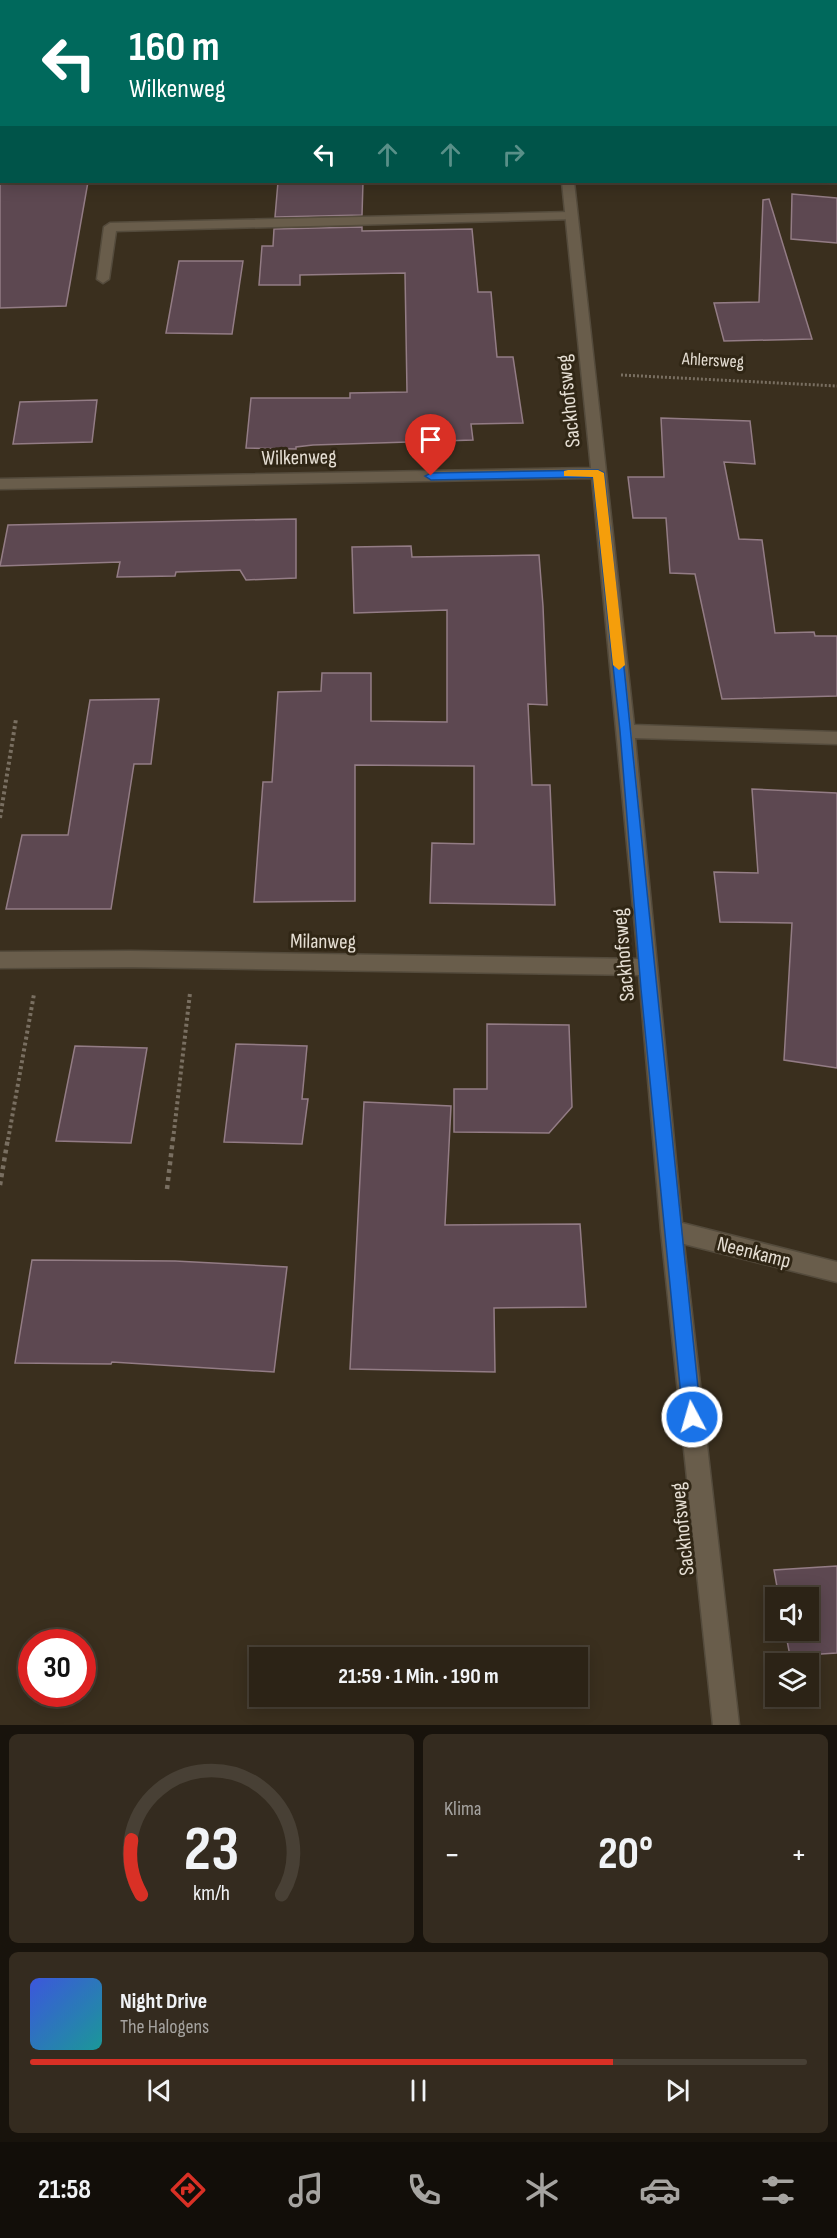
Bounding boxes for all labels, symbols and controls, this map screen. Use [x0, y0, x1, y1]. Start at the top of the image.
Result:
text: 160 m [129, 22, 220, 73]
icon: left [30, 24, 108, 102]
text: Wilkenweg [129, 73, 226, 105]
icon: left [308, 138, 341, 171]
icon: ahead [371, 138, 404, 171]
icon: ahead [434, 138, 467, 171]
icon: right [497, 138, 530, 171]
street label: Ahlersweg [680, 348, 745, 373]
street label: Sackhofsweg [551, 353, 586, 449]
pin [405, 414, 456, 476]
icon: arrive [414, 423, 447, 456]
street label: Wilkenweg [261, 444, 337, 471]
street label: Sackhofsweg [607, 907, 640, 1003]
street label: Milanweg [290, 928, 356, 955]
street label: Neenkamp [715, 1231, 793, 1274]
position arrow [660, 1385, 724, 1449]
street label: Sackhofsweg [665, 1481, 700, 1577]
map controls [765, 1587, 819, 1707]
button: sound [765, 1587, 819, 1641]
speed limit sign: 30 [18, 1629, 96, 1707]
button: layers [765, 1653, 819, 1707]
text: 21:59 · 1 Min. · 190 m [338, 1663, 499, 1690]
text: Klima [444, 1797, 482, 1821]
text: 23 [184, 1813, 239, 1888]
text: 20° [598, 1827, 653, 1882]
text: − [444, 1835, 460, 1875]
text: + [791, 1835, 807, 1875]
text: km/h [193, 1882, 230, 1907]
text: Night Drive [120, 1988, 207, 2015]
text: The Halogens [120, 2015, 209, 2039]
icon: previous [143, 2074, 176, 2107]
icon: pause [402, 2074, 435, 2107]
icon: next [661, 2074, 694, 2107]
icon: directions [167, 2169, 209, 2211]
icon: music [285, 2169, 327, 2211]
icon: phone [403, 2169, 445, 2211]
icon: climate [521, 2169, 563, 2211]
icon: car [639, 2169, 681, 2211]
icon: filters [757, 2169, 799, 2211]
text: 21:58 [38, 2174, 91, 2206]

